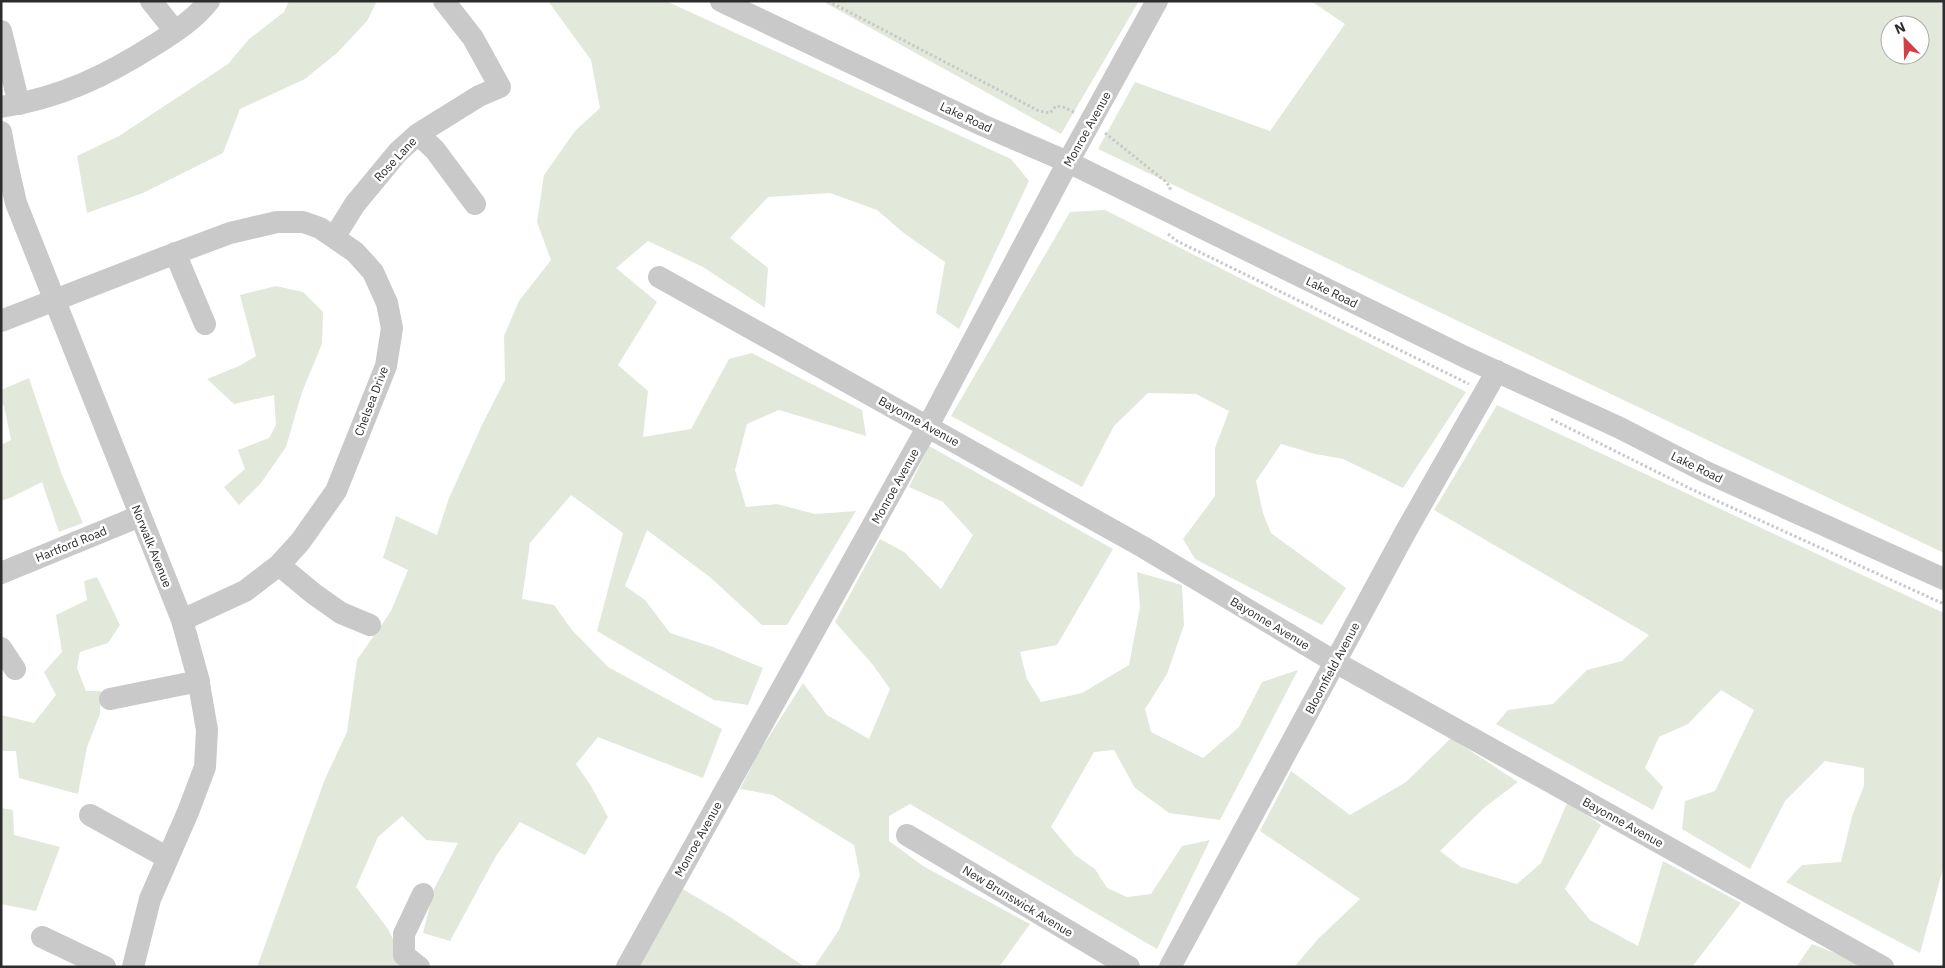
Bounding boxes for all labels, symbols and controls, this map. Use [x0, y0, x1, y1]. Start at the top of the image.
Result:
north arrow [1880, 15, 1930, 65]
text: N [1892, 18, 1908, 38]
street label: Monroe Avenue [1060, 88, 1114, 169]
street label: Lake Road [938, 98, 994, 136]
street label: Rose Lane [371, 133, 420, 184]
street label: Lake Road [1304, 273, 1360, 311]
street label: Chelsea Drive [351, 364, 391, 438]
street label: Bayonne Avenue [876, 393, 962, 450]
street label: Monroe Avenue [868, 445, 922, 526]
street label: Lake Road [1669, 448, 1725, 486]
street label: Norwalk Avenue [129, 503, 176, 590]
street label: Hartford Road [33, 523, 109, 565]
street label: Bayonne Avenue [1228, 593, 1313, 653]
street label: Bloomfield Avenue [1302, 619, 1363, 716]
street label: Bayonne Avenue [1580, 794, 1666, 851]
street label: Monroe Avenue [671, 798, 725, 879]
street label: New Brunswick Avenue [960, 862, 1076, 940]

